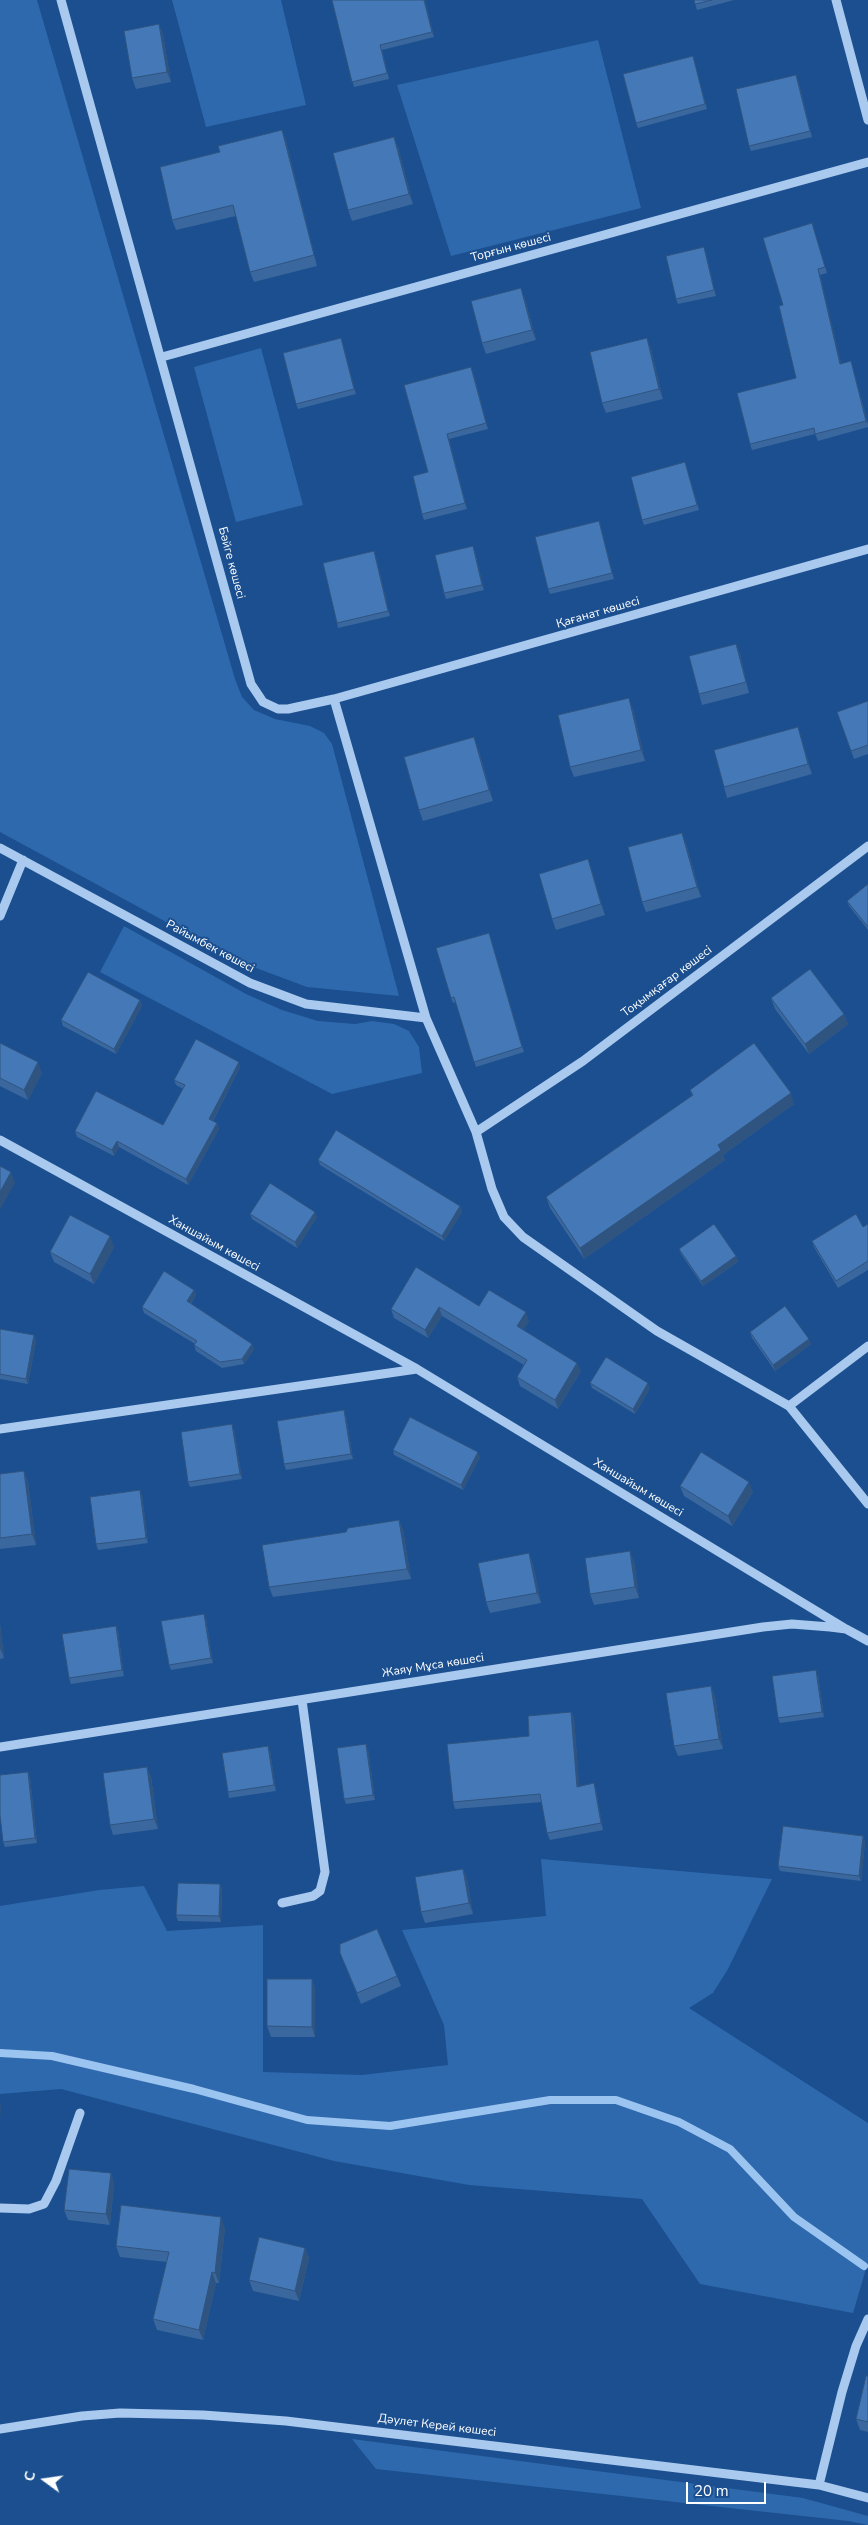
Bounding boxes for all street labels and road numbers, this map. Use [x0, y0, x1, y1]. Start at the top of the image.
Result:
street label: Торғын көшесі [469, 230, 553, 266]
street label: Бәйге көшесі [214, 525, 248, 601]
street label: Қағанат көшесі [555, 594, 641, 632]
street label: Райымбек көшесі [163, 918, 257, 976]
street label: Тоқымқағар көшесі [619, 943, 715, 1021]
street label: Ханшайым көшесі [166, 1213, 262, 1275]
street label: Ханшайым көшесі [591, 1456, 685, 1520]
street label: Жаяу Мұса көшесі [381, 1651, 485, 1681]
street label: Дәулет Керей көшесі [377, 2412, 497, 2440]

